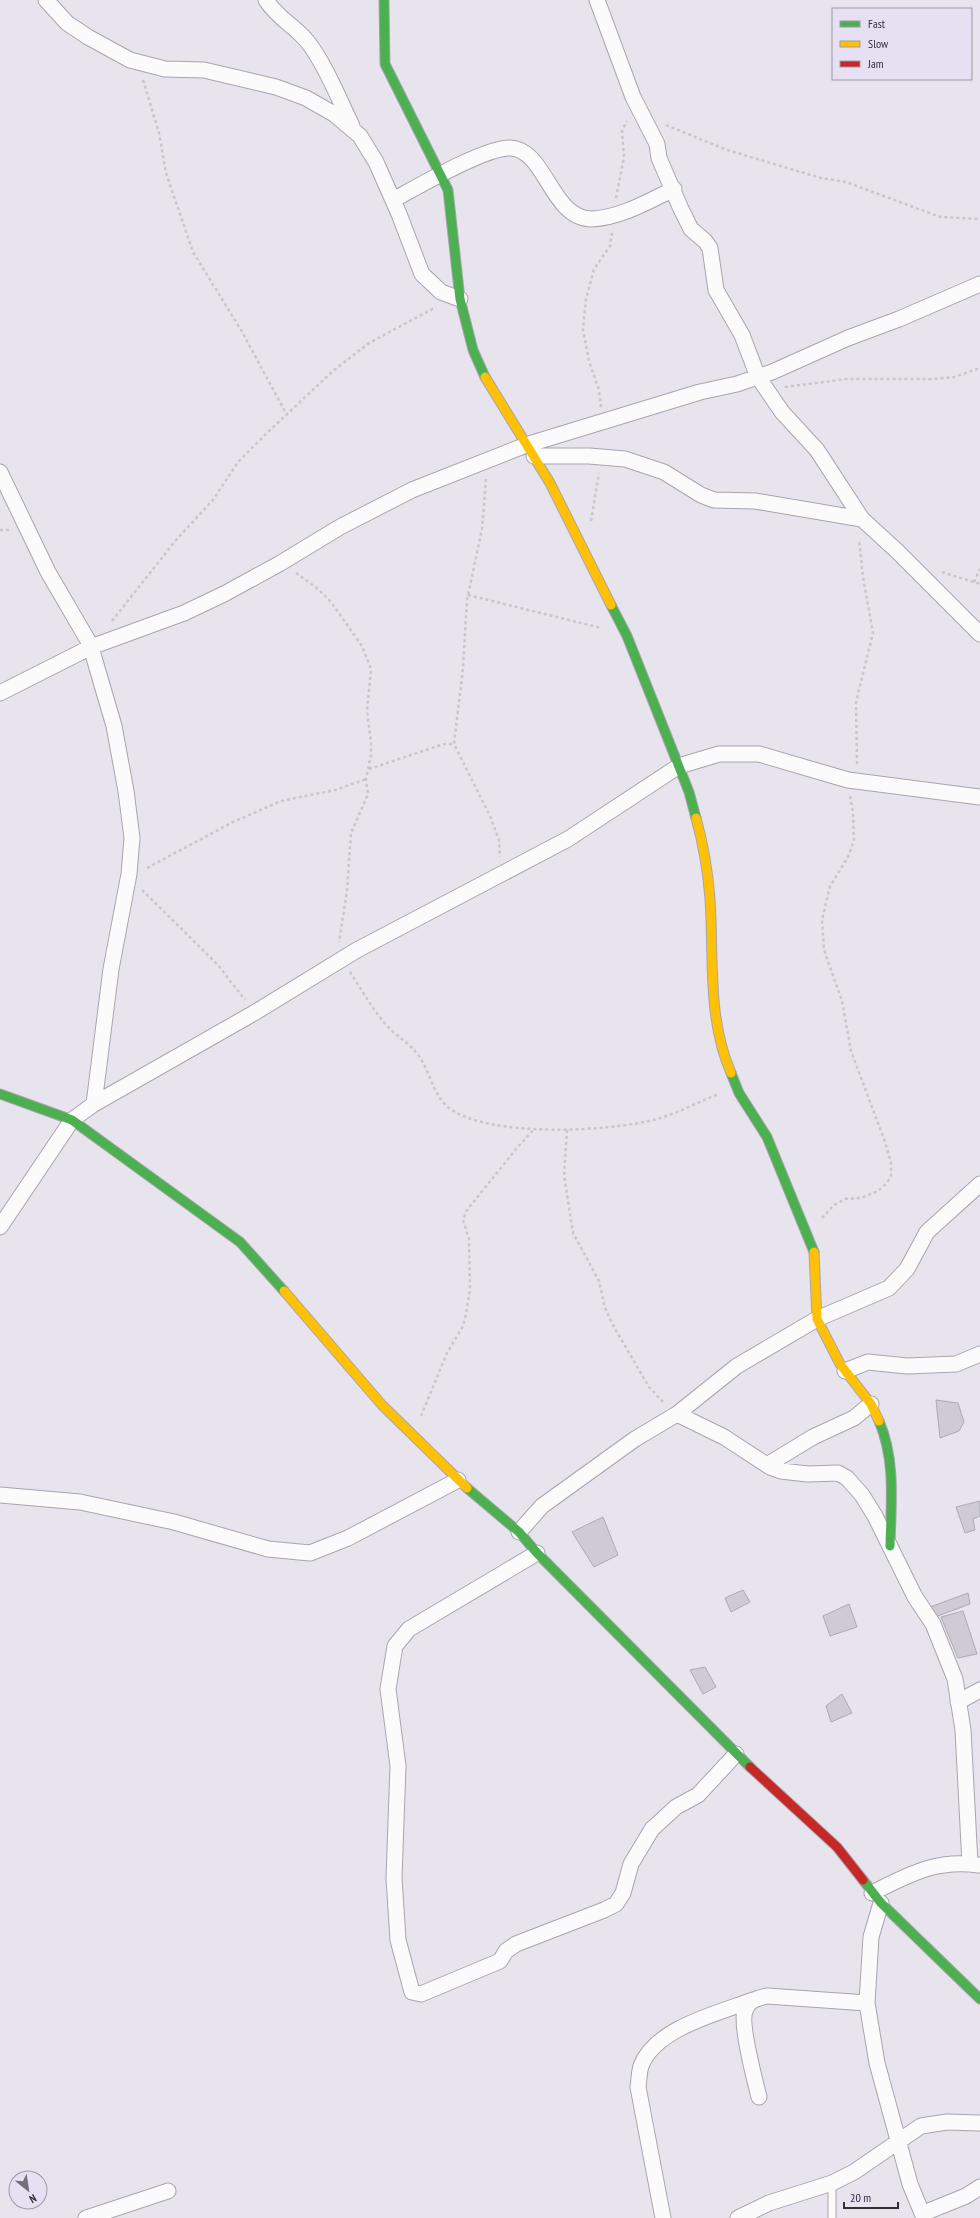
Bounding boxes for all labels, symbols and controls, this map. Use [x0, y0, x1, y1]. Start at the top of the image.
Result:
legend [832, 8, 972, 80]
text: Fast [868, 16, 886, 31]
text: Slow [868, 36, 889, 51]
text: Jam [867, 56, 884, 71]
north arrow [8, 2170, 48, 2210]
scale bar [844, 2184, 898, 2210]
text: 20 m [850, 2190, 871, 2205]
text: N [27, 2191, 39, 2206]

